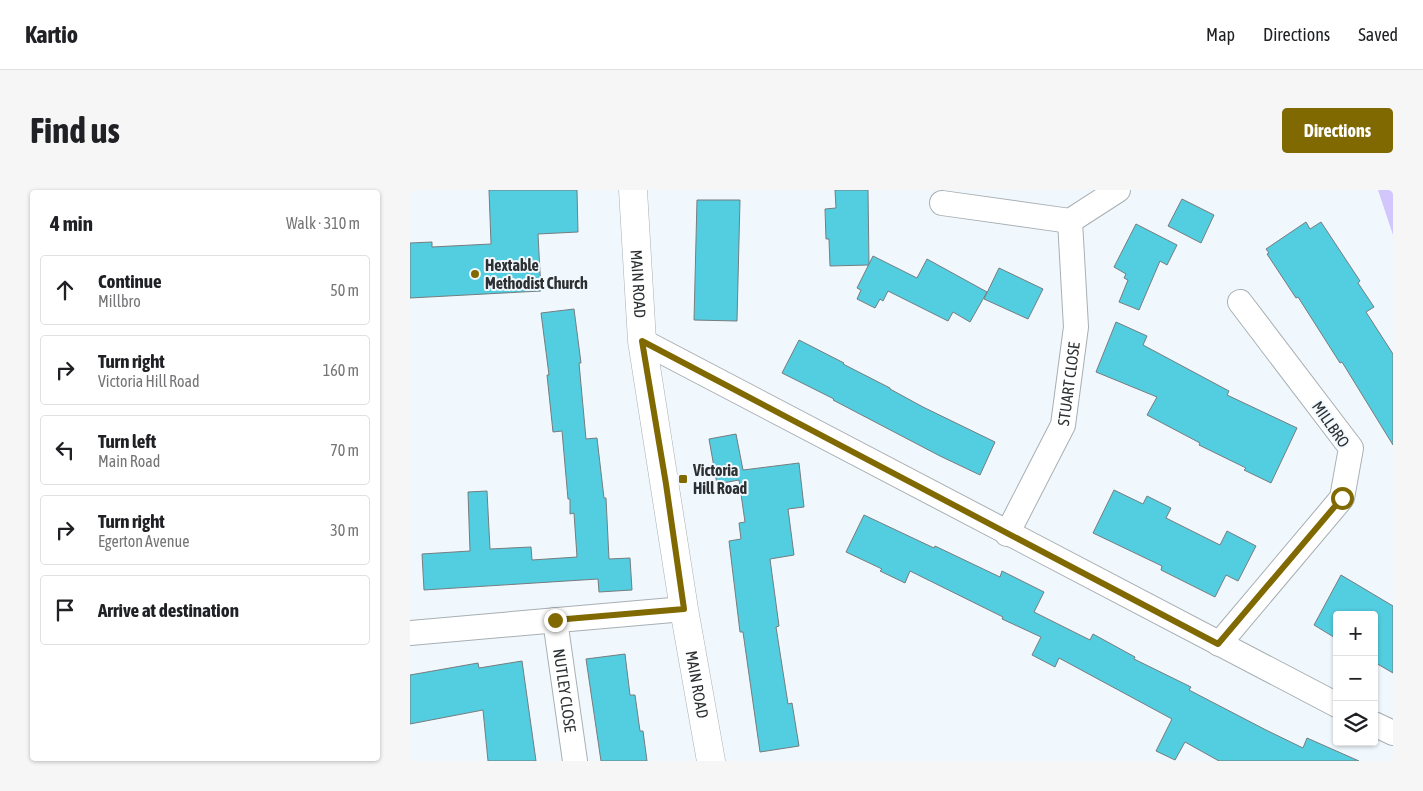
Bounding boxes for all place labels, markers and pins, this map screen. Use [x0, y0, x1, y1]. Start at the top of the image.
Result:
place label: Hextable Methodist Church [485, 256, 588, 292]
marker: Hextable Methodist Church [469, 268, 481, 280]
place label: Victoria Hill Road [692, 461, 748, 497]
marker: Victoria Hill Road [677, 473, 689, 485]

